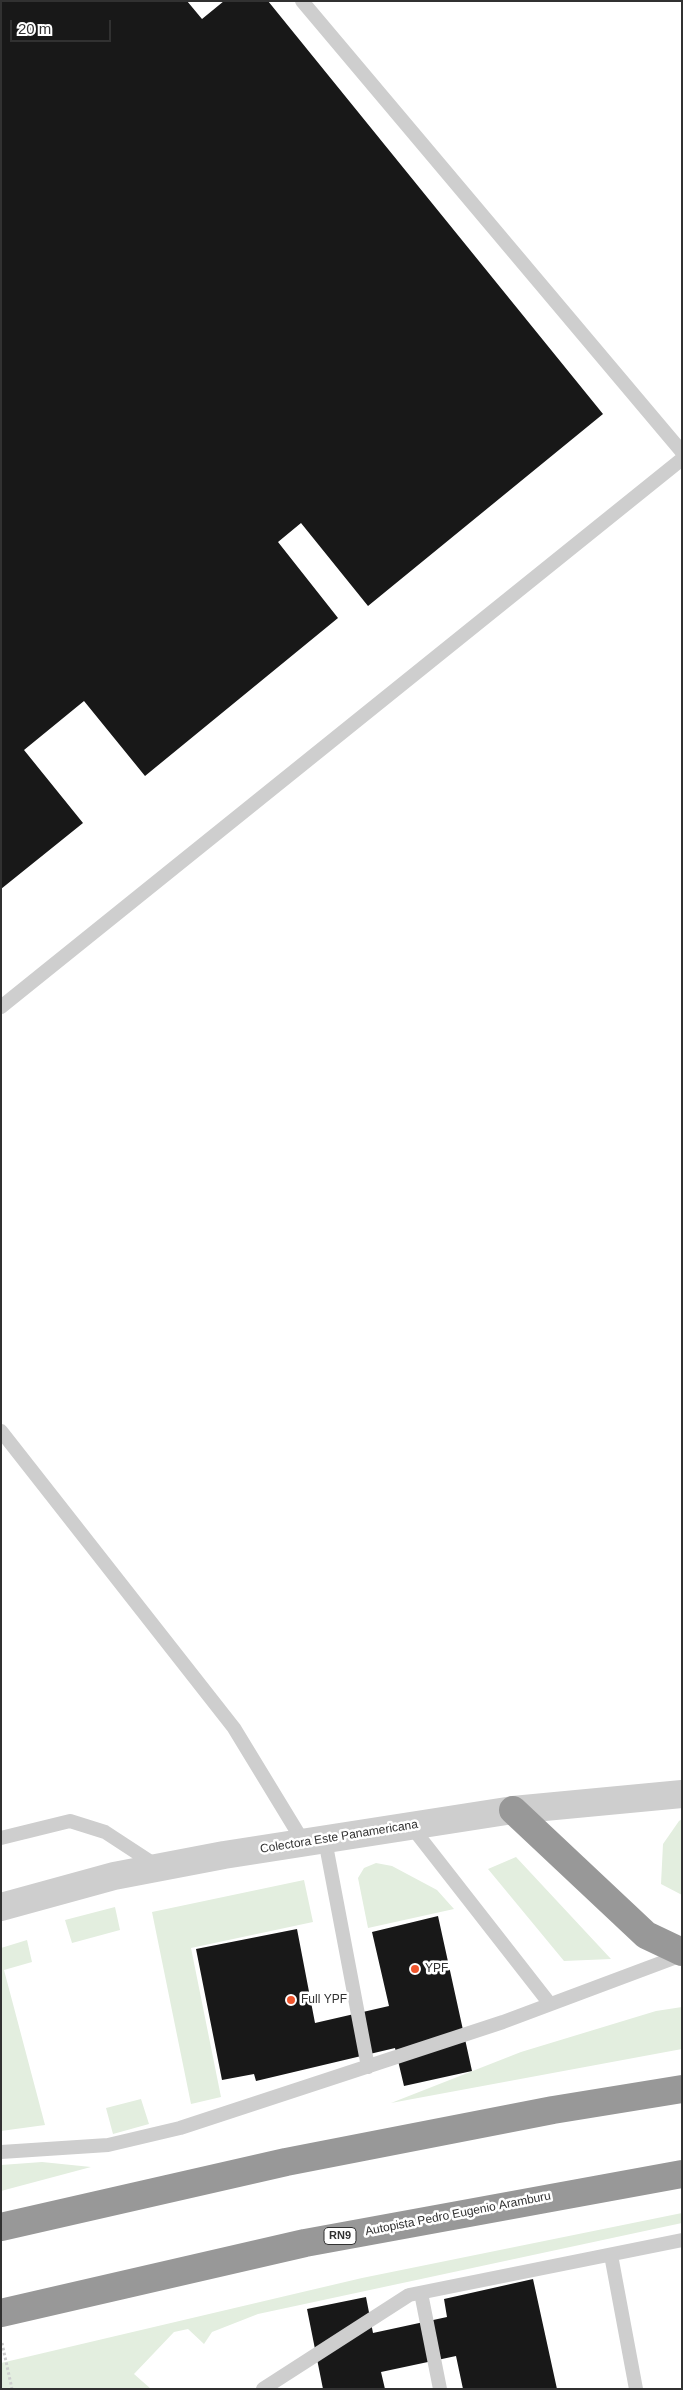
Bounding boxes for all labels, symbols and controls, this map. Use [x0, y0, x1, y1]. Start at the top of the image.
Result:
scale bar [12, 10, 114, 42]
text: 20 m [18, 20, 51, 37]
street label: Colectora Este Panamericana [259, 1817, 419, 1857]
place label: YPF [425, 1962, 448, 1976]
marker: YPF [409, 1963, 421, 1975]
place label: Full YPF [301, 1993, 347, 2007]
marker: Full YPF [285, 1994, 297, 2006]
street label: Autopista Pedro Eugenio Aramburu [364, 2189, 552, 2239]
road number: RN9 [324, 2228, 356, 2244]

